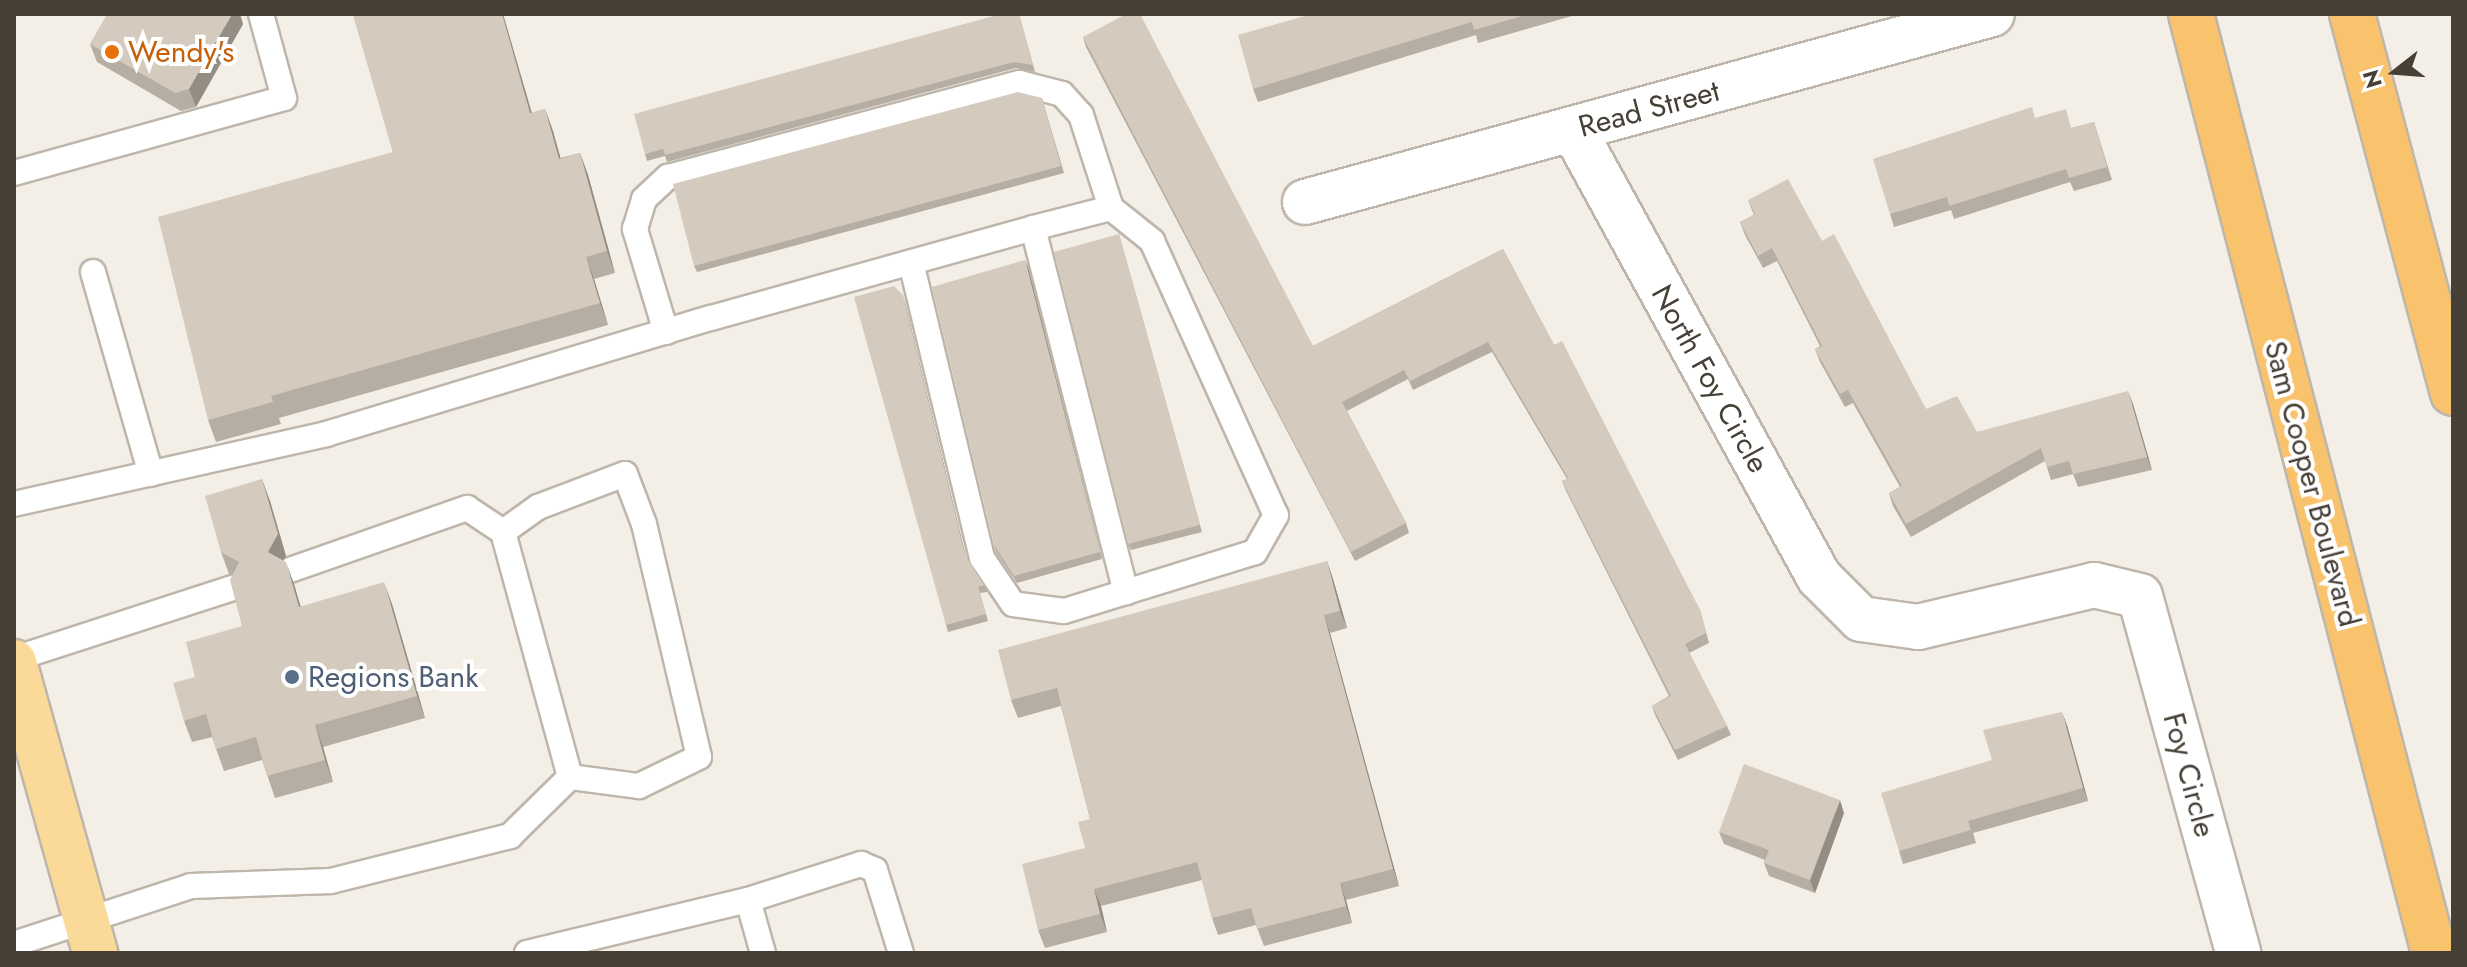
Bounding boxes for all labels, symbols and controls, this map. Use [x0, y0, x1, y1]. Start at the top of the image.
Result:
north arrow [2355, 32, 2435, 112]
place label: Wendy's [128, 34, 234, 70]
marker: Wendy's [103, 43, 121, 61]
text: N [2354, 66, 2390, 92]
street label: Read Street [1575, 73, 1723, 145]
street label: North Foy Circle [1644, 279, 1776, 479]
street label: Sam Cooper Boulevard [2257, 337, 2367, 631]
place label: Regions Bank [308, 659, 478, 695]
marker: Regions Bank [283, 668, 301, 686]
street label: Foy Circle [2155, 709, 2223, 841]

